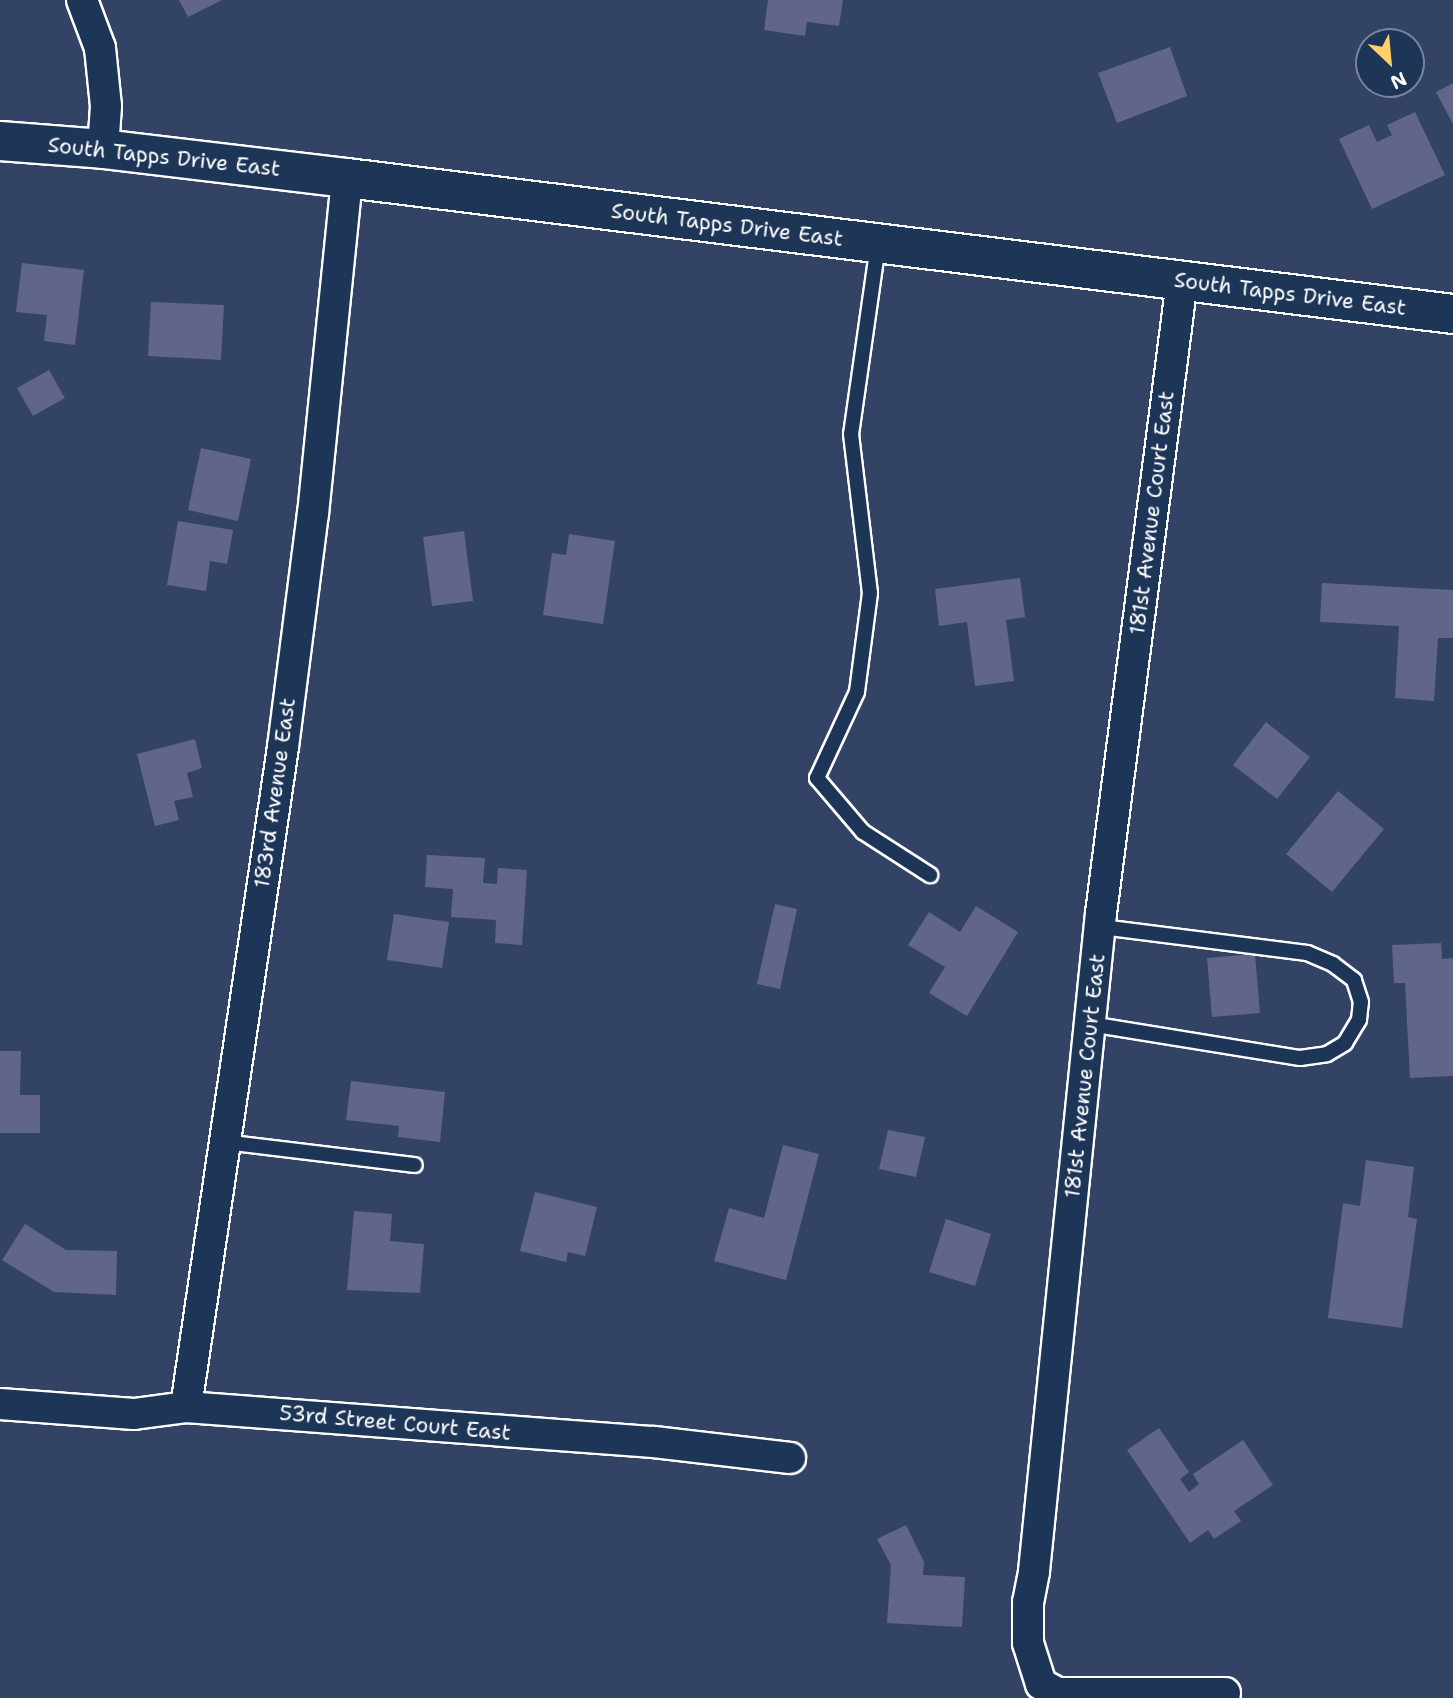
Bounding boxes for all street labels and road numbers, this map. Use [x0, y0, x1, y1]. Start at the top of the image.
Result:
street label: South Tapps Drive East [47, 132, 281, 182]
street label: South Tapps Drive East [610, 198, 844, 252]
street label: South Tapps Drive East [1173, 267, 1407, 321]
street label: 181st Avenue Court East [1125, 390, 1179, 636]
street label: 183rd Avenue East [249, 696, 301, 890]
street label: 181st Avenue Court East [1060, 953, 1110, 1199]
street label: 53rd Street Court East [278, 1400, 512, 1446]

